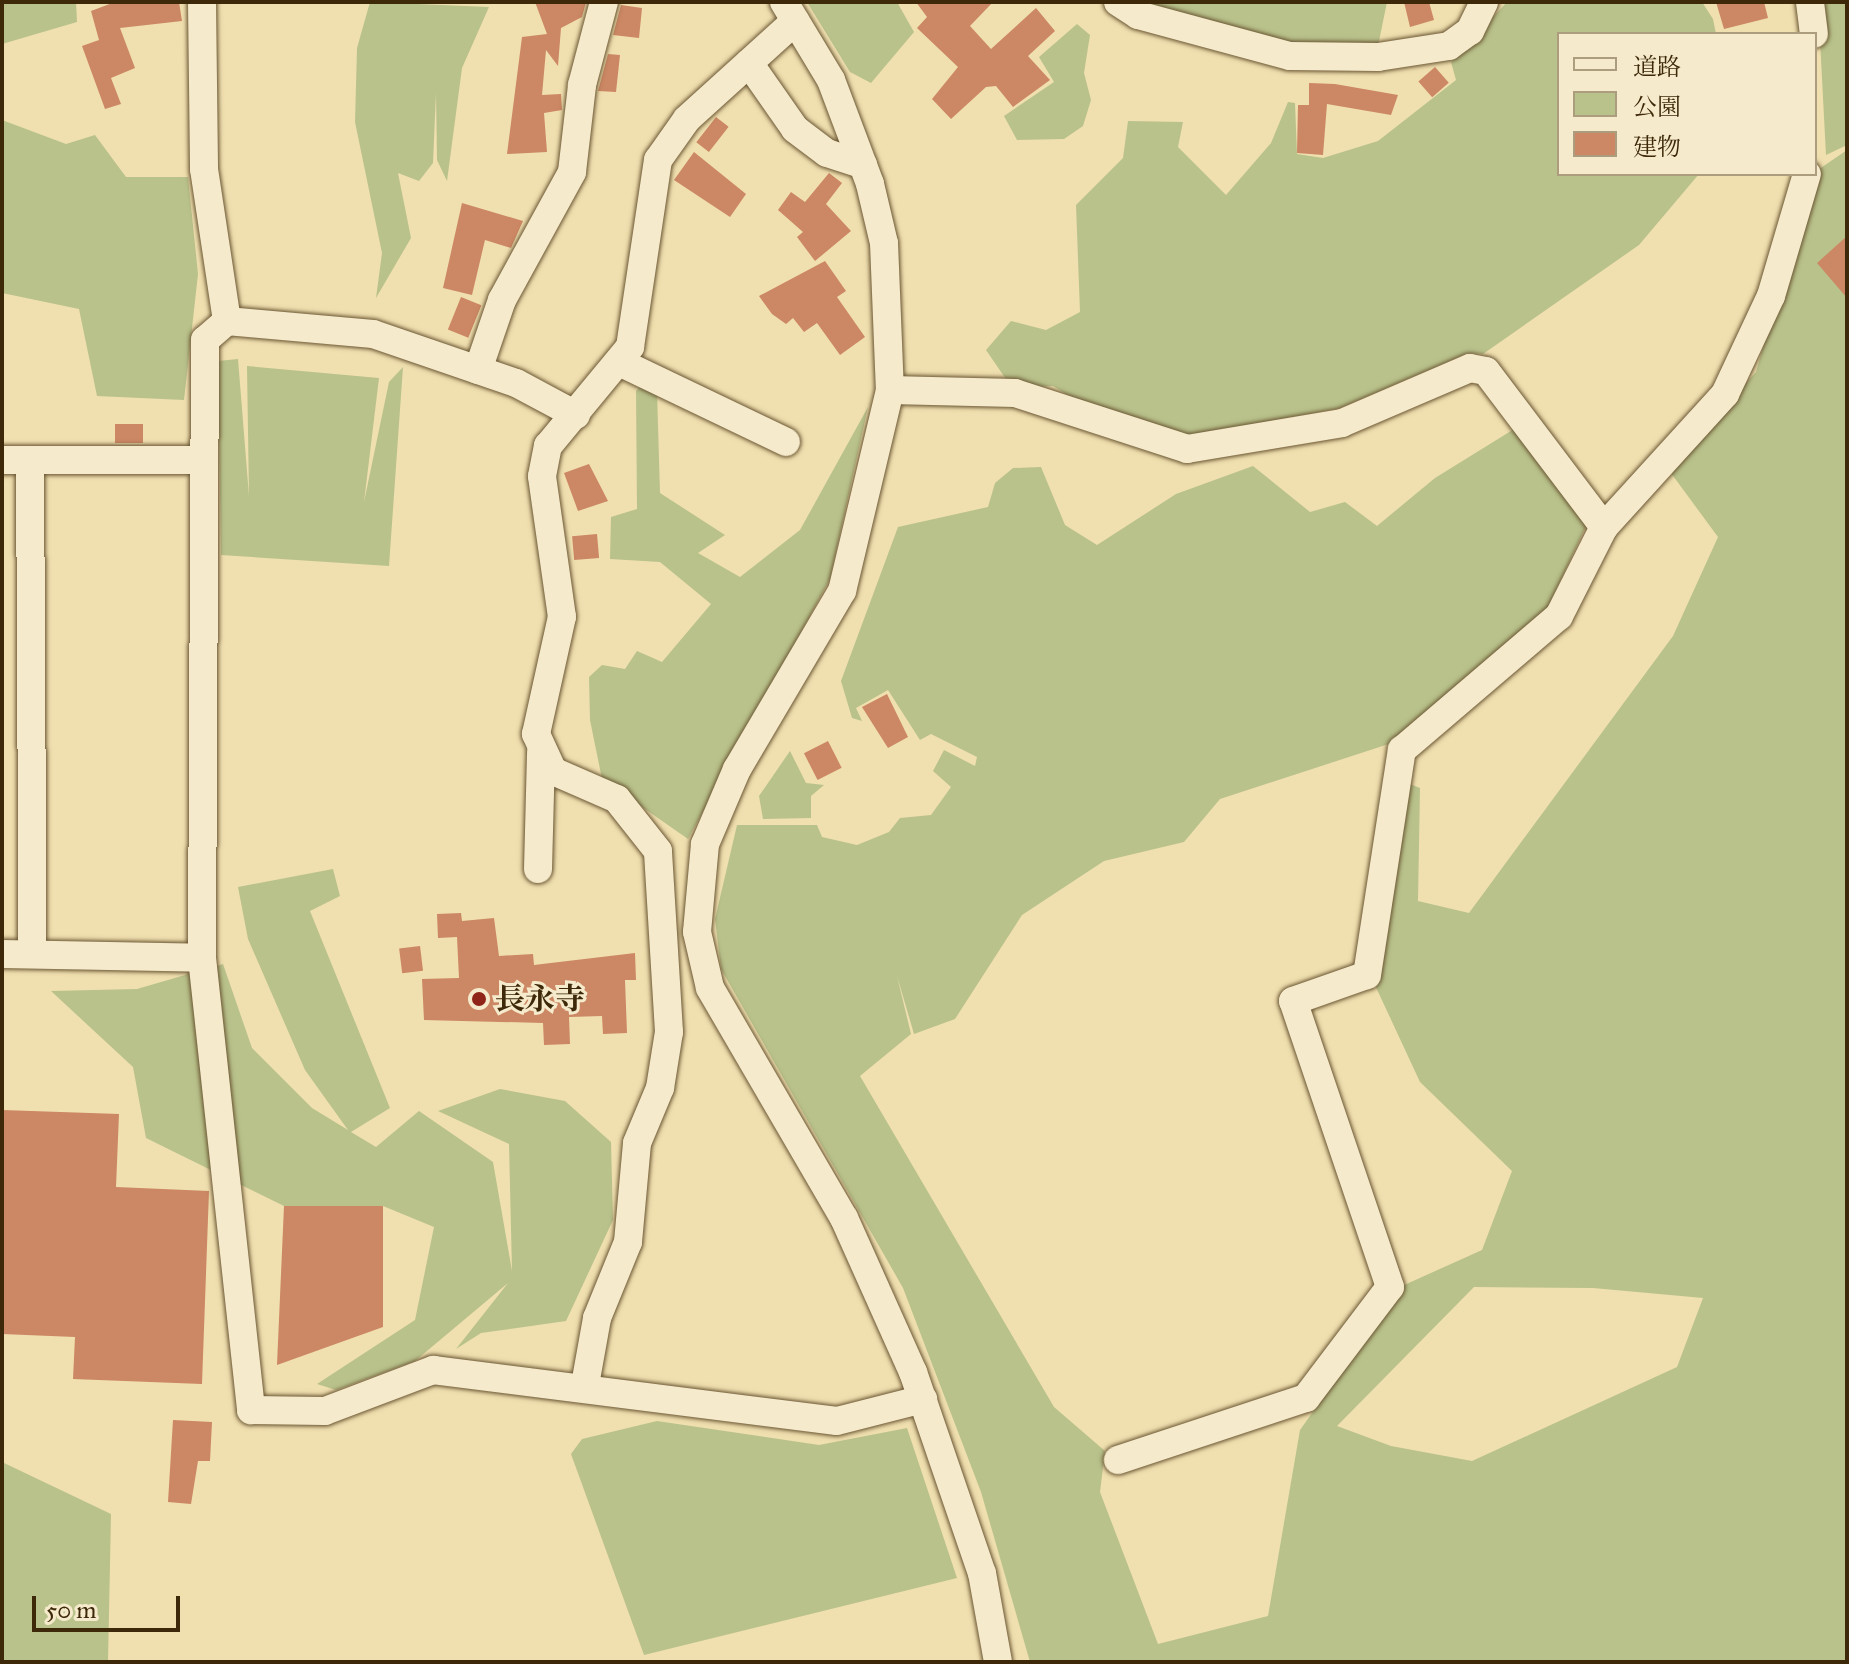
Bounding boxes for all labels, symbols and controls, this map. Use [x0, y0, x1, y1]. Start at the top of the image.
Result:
legend [1557, 32, 1817, 176]
text: 道路 [1633, 52, 1681, 82]
text: 公園 [1633, 92, 1681, 122]
text: 建物 [1633, 132, 1681, 162]
place label: 長永寺 [495, 981, 585, 1017]
marker: 長永寺 [470, 990, 488, 1008]
scale bar [36, 1580, 184, 1630]
text: 50 m [46, 1595, 96, 1625]

